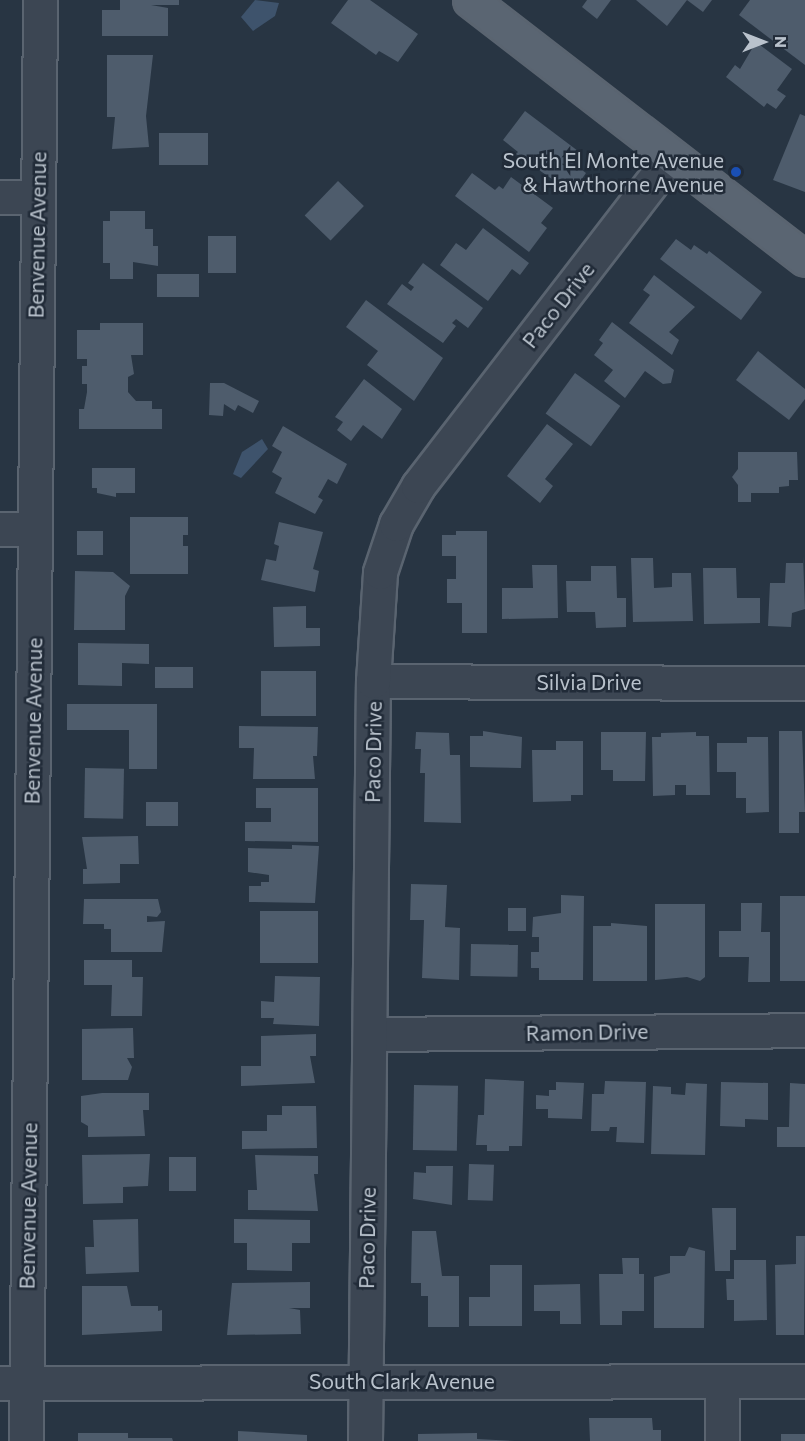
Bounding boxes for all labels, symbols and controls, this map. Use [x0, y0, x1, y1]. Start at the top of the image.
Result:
north arrow [733, 12, 793, 72]
text: N [772, 36, 791, 48]
place label: South El Monte Avenue & Hawthorne Avenue [503, 147, 724, 197]
street label: Benvenue Avenue [23, 151, 51, 319]
marker: South El Monte Avenue & Hawthorne Avenue [729, 165, 743, 179]
street label: Paco Drive [517, 257, 599, 353]
street label: Benvenue Avenue [19, 637, 47, 805]
street label: Silvia Drive [537, 669, 641, 695]
street label: Paco Drive [360, 701, 386, 803]
street label: Ramon Drive [525, 1018, 649, 1046]
street label: Benvenue Avenue [14, 1122, 42, 1290]
street label: Paco Drive [354, 1187, 380, 1289]
street label: South Clark Avenue [309, 1368, 495, 1394]

